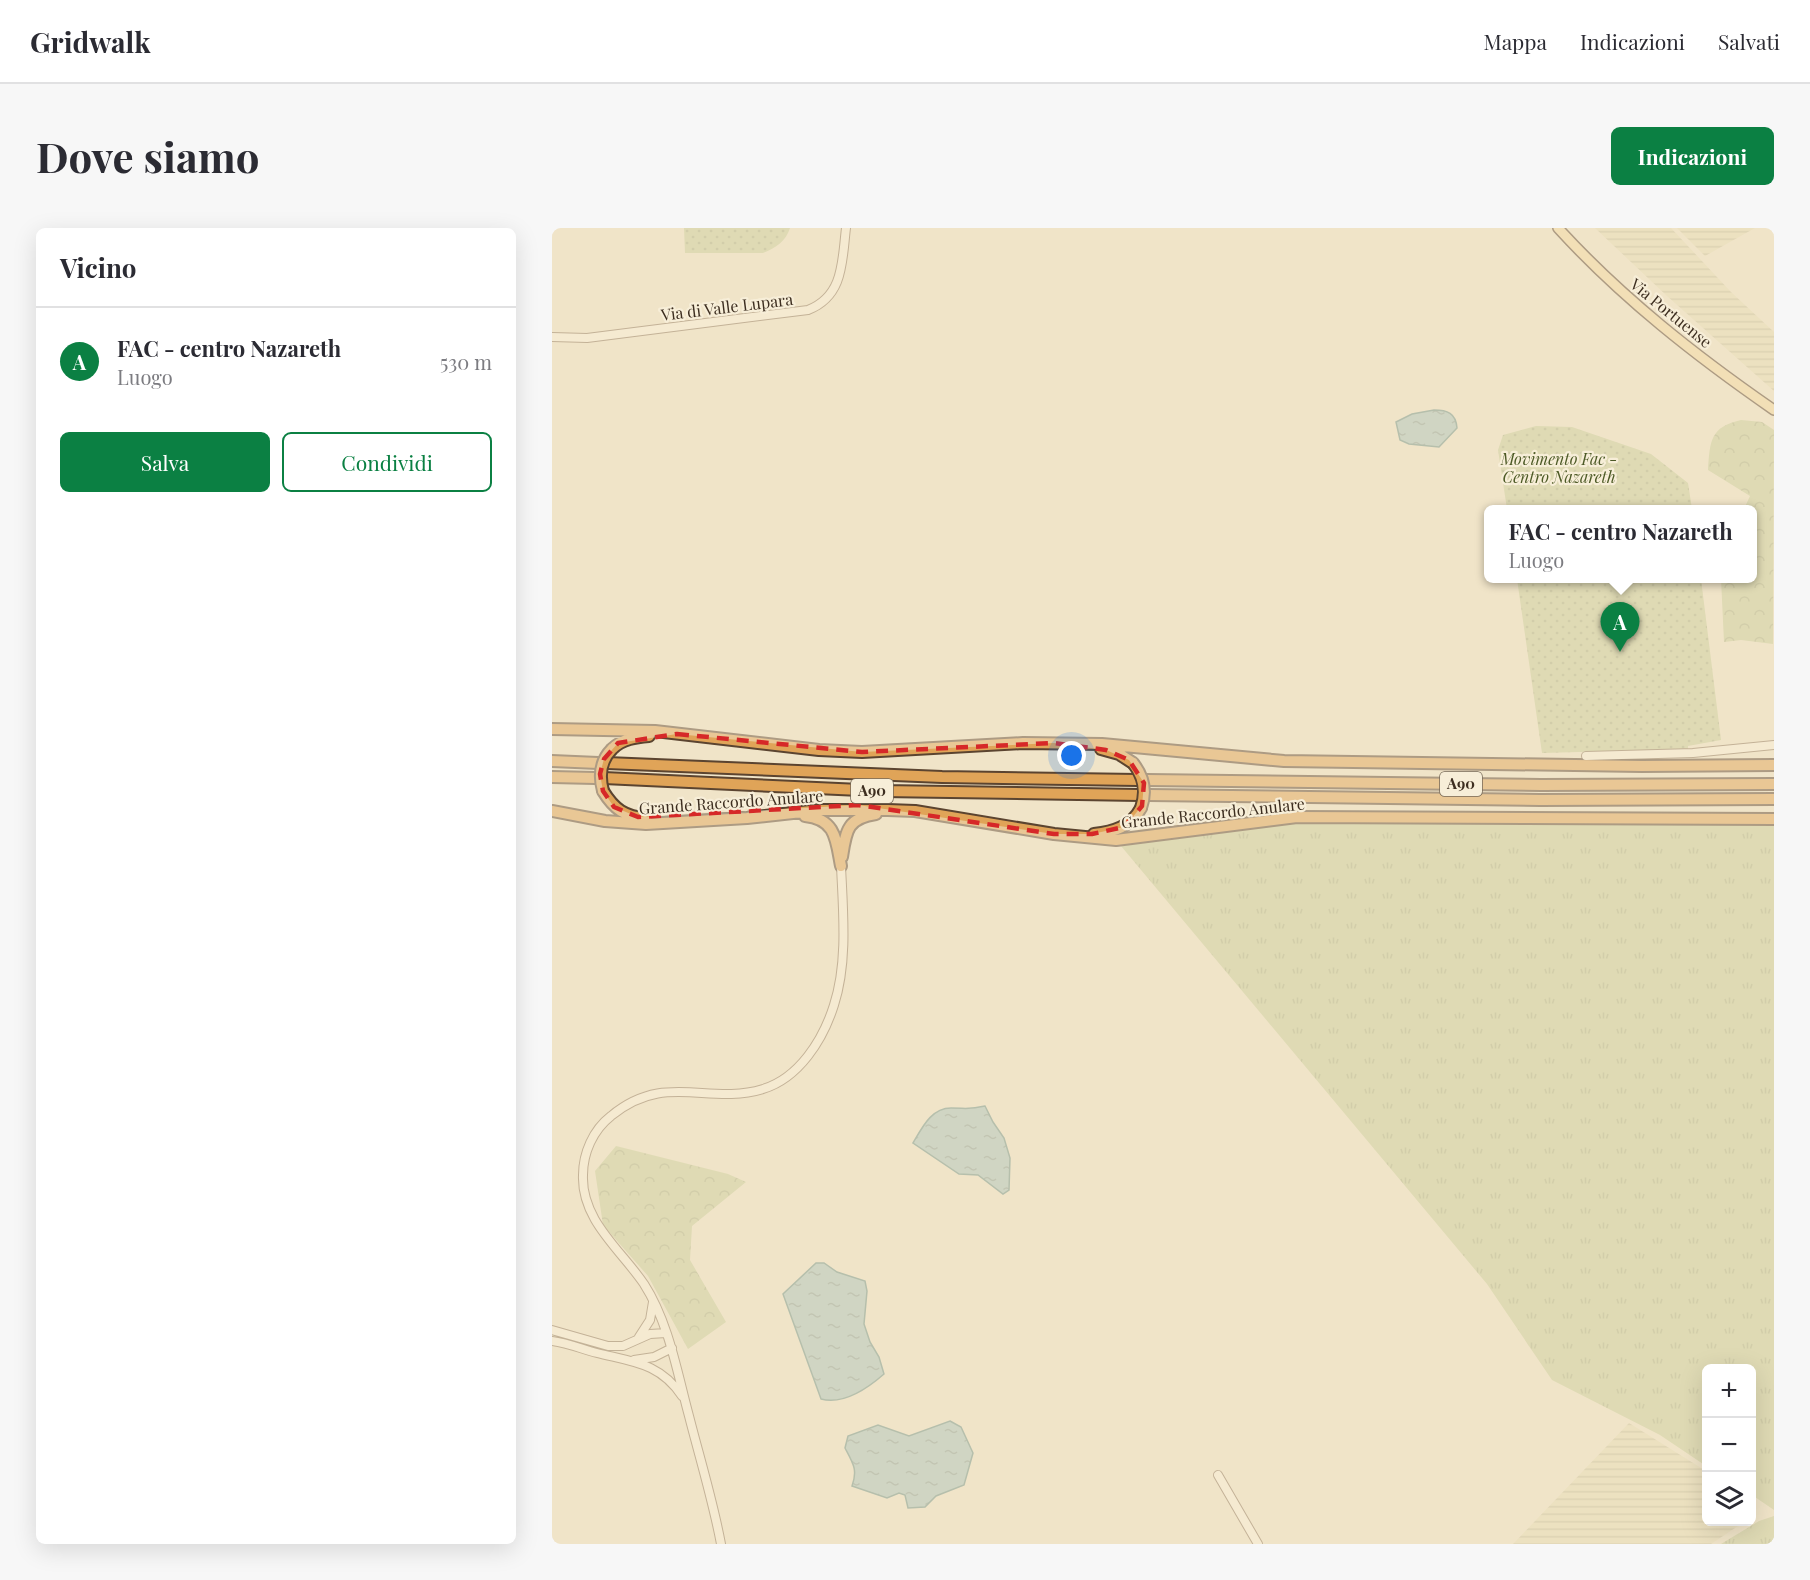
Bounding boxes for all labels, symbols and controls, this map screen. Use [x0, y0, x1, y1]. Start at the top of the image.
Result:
text: Gridwalk [30, 23, 151, 60]
text: Mappa [1483, 27, 1547, 55]
text: Indicazioni [1580, 27, 1685, 55]
text: Salvati [1718, 27, 1780, 55]
button: Indicazioni [1611, 127, 1774, 185]
text: Dove siamo [36, 128, 260, 184]
text: Vicino [60, 250, 137, 285]
street label: Via Portuense [1625, 273, 1716, 352]
street label: Via di Valle Lupara [659, 288, 794, 325]
text: FAC - centro Nazareth [117, 333, 341, 363]
text: A [73, 348, 86, 375]
text: 530 m [440, 348, 492, 375]
text: Luogo [117, 363, 173, 390]
button: Salva [60, 432, 270, 492]
button: Condividi [282, 432, 492, 492]
park label: Movimento Fac - Centro Nazareth [1500, 448, 1617, 487]
popup [1484, 505, 1757, 583]
text: FAC - centro Nazareth [1508, 516, 1733, 546]
text: Luogo [1508, 546, 1564, 573]
pin: A [1600, 602, 1640, 652]
your location [1057, 741, 1086, 770]
road number: A90 [1440, 772, 1482, 796]
road number: A90 [851, 779, 893, 803]
street label: Grande Raccordo Anulare [638, 785, 824, 818]
street label: Grande Raccordo Anulare [1120, 792, 1306, 833]
map controls [1702, 1364, 1756, 1526]
button: + [1702, 1364, 1756, 1418]
button: − [1702, 1418, 1756, 1472]
button: layers [1702, 1472, 1756, 1526]

